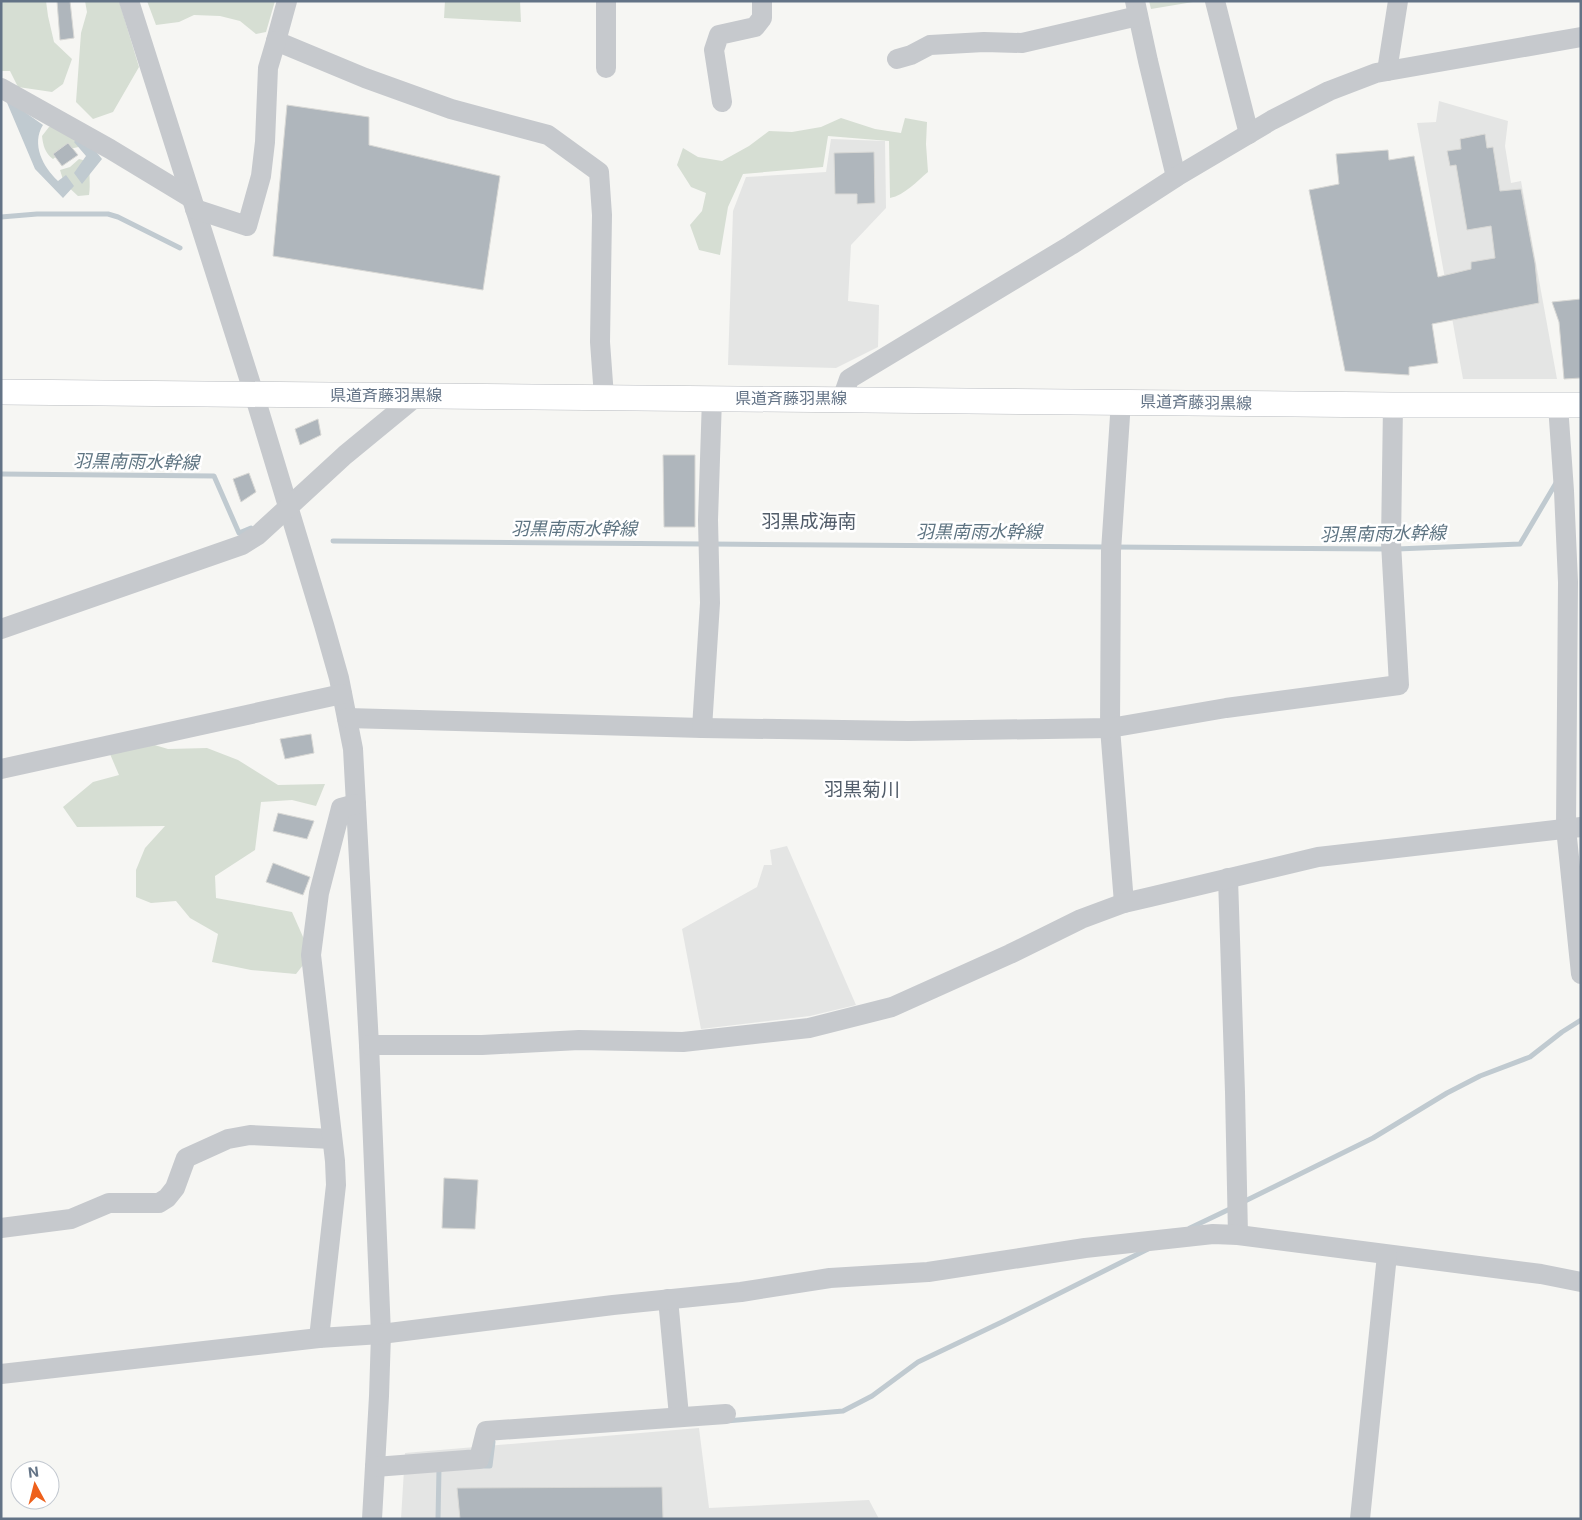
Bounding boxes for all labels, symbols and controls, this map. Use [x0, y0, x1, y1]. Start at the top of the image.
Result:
street label: 県道斉藤羽黒線 [330, 385, 442, 405]
street label: 県道斉藤羽黒線 [735, 388, 847, 408]
street label: 県道斉藤羽黒線 [1140, 391, 1252, 413]
water label: 羽黒南雨水幹線 [73, 450, 201, 473]
district label: 羽黒成海南 [761, 510, 857, 533]
water label: 羽黒南雨水幹線 [511, 518, 639, 539]
water label: 羽黒南雨水幹線 [916, 521, 1044, 542]
water label: 羽黒南雨水幹線 [1320, 522, 1448, 545]
district label: 羽黒菊川 [824, 778, 900, 801]
north arrow [10, 1460, 60, 1510]
text: N [27, 1463, 40, 1481]

